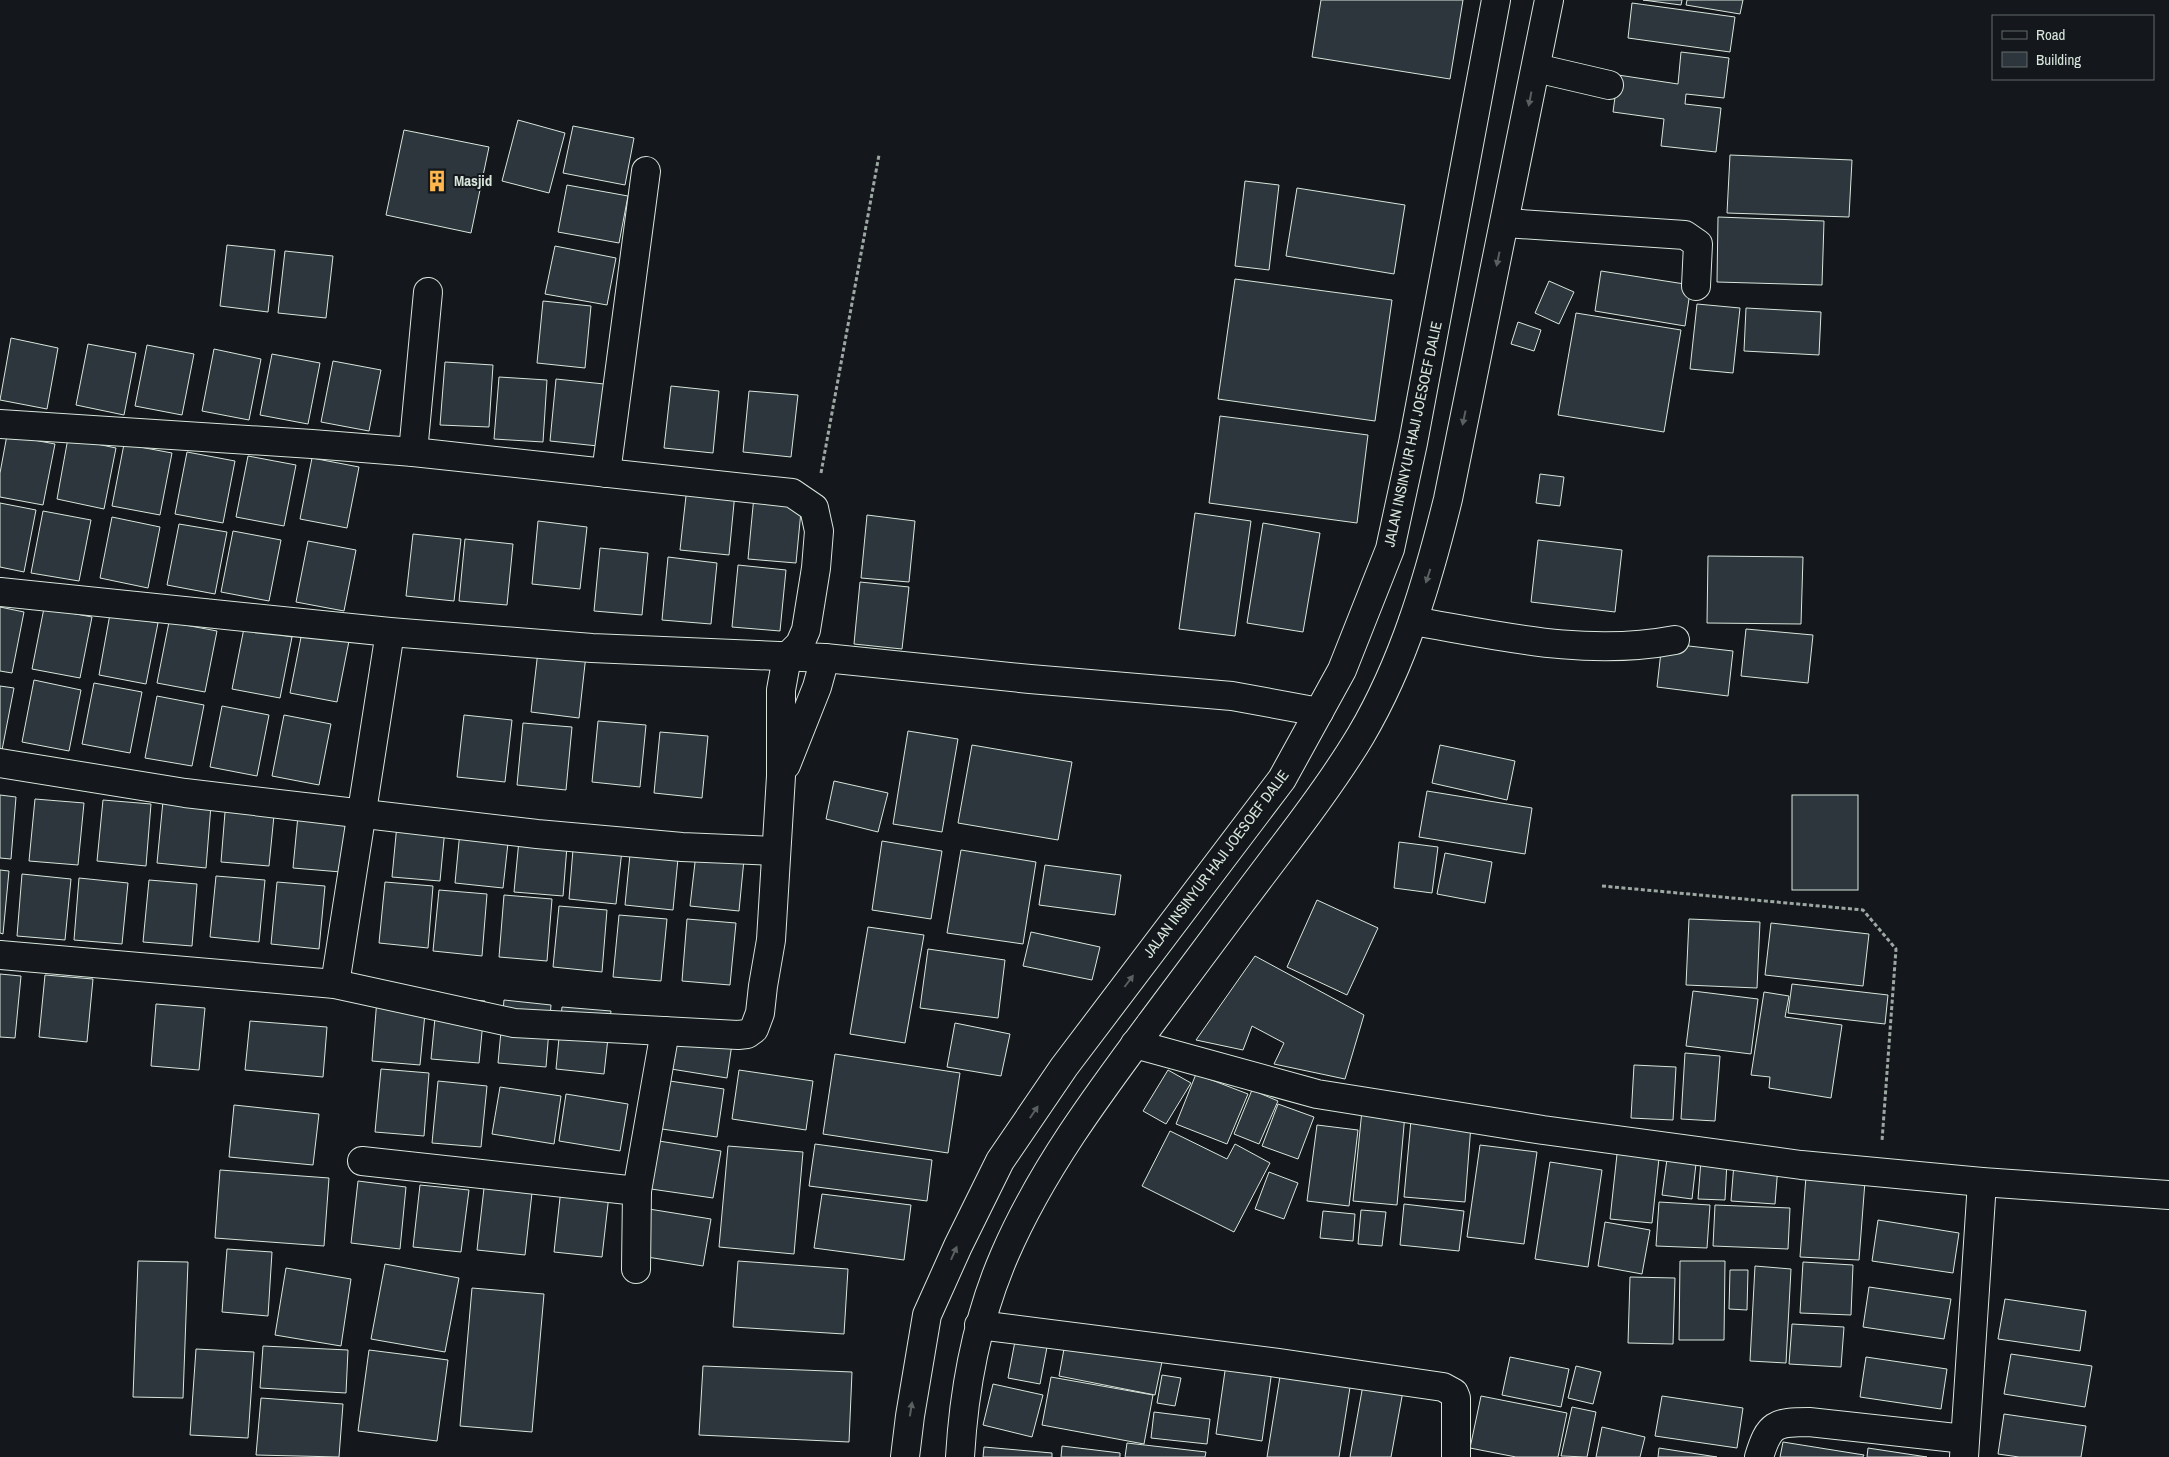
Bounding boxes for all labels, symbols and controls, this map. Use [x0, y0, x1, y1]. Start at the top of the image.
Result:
legend [1992, 15, 2154, 80]
text: Road [2036, 24, 2065, 45]
text: Building [2036, 49, 2081, 70]
one-way arrow [1525, 92, 1533, 108]
building icon: Masjid [424, 168, 450, 194]
place label: Masjid [454, 170, 492, 191]
one-way arrow [1493, 251, 1501, 267]
street label: JALAN INSINYUR HAJI JOESOEF DALIE [1378, 319, 1447, 549]
one-way arrow [1460, 410, 1468, 425]
one-way arrow [1424, 569, 1432, 584]
street label: JALAN INSINYUR HAJI JOESOEF DALIE [1138, 765, 1293, 962]
one-way arrow [1124, 975, 1135, 988]
one-way arrow [1029, 1105, 1039, 1119]
one-way arrow [951, 1246, 959, 1260]
one-way arrow [908, 1400, 916, 1416]

